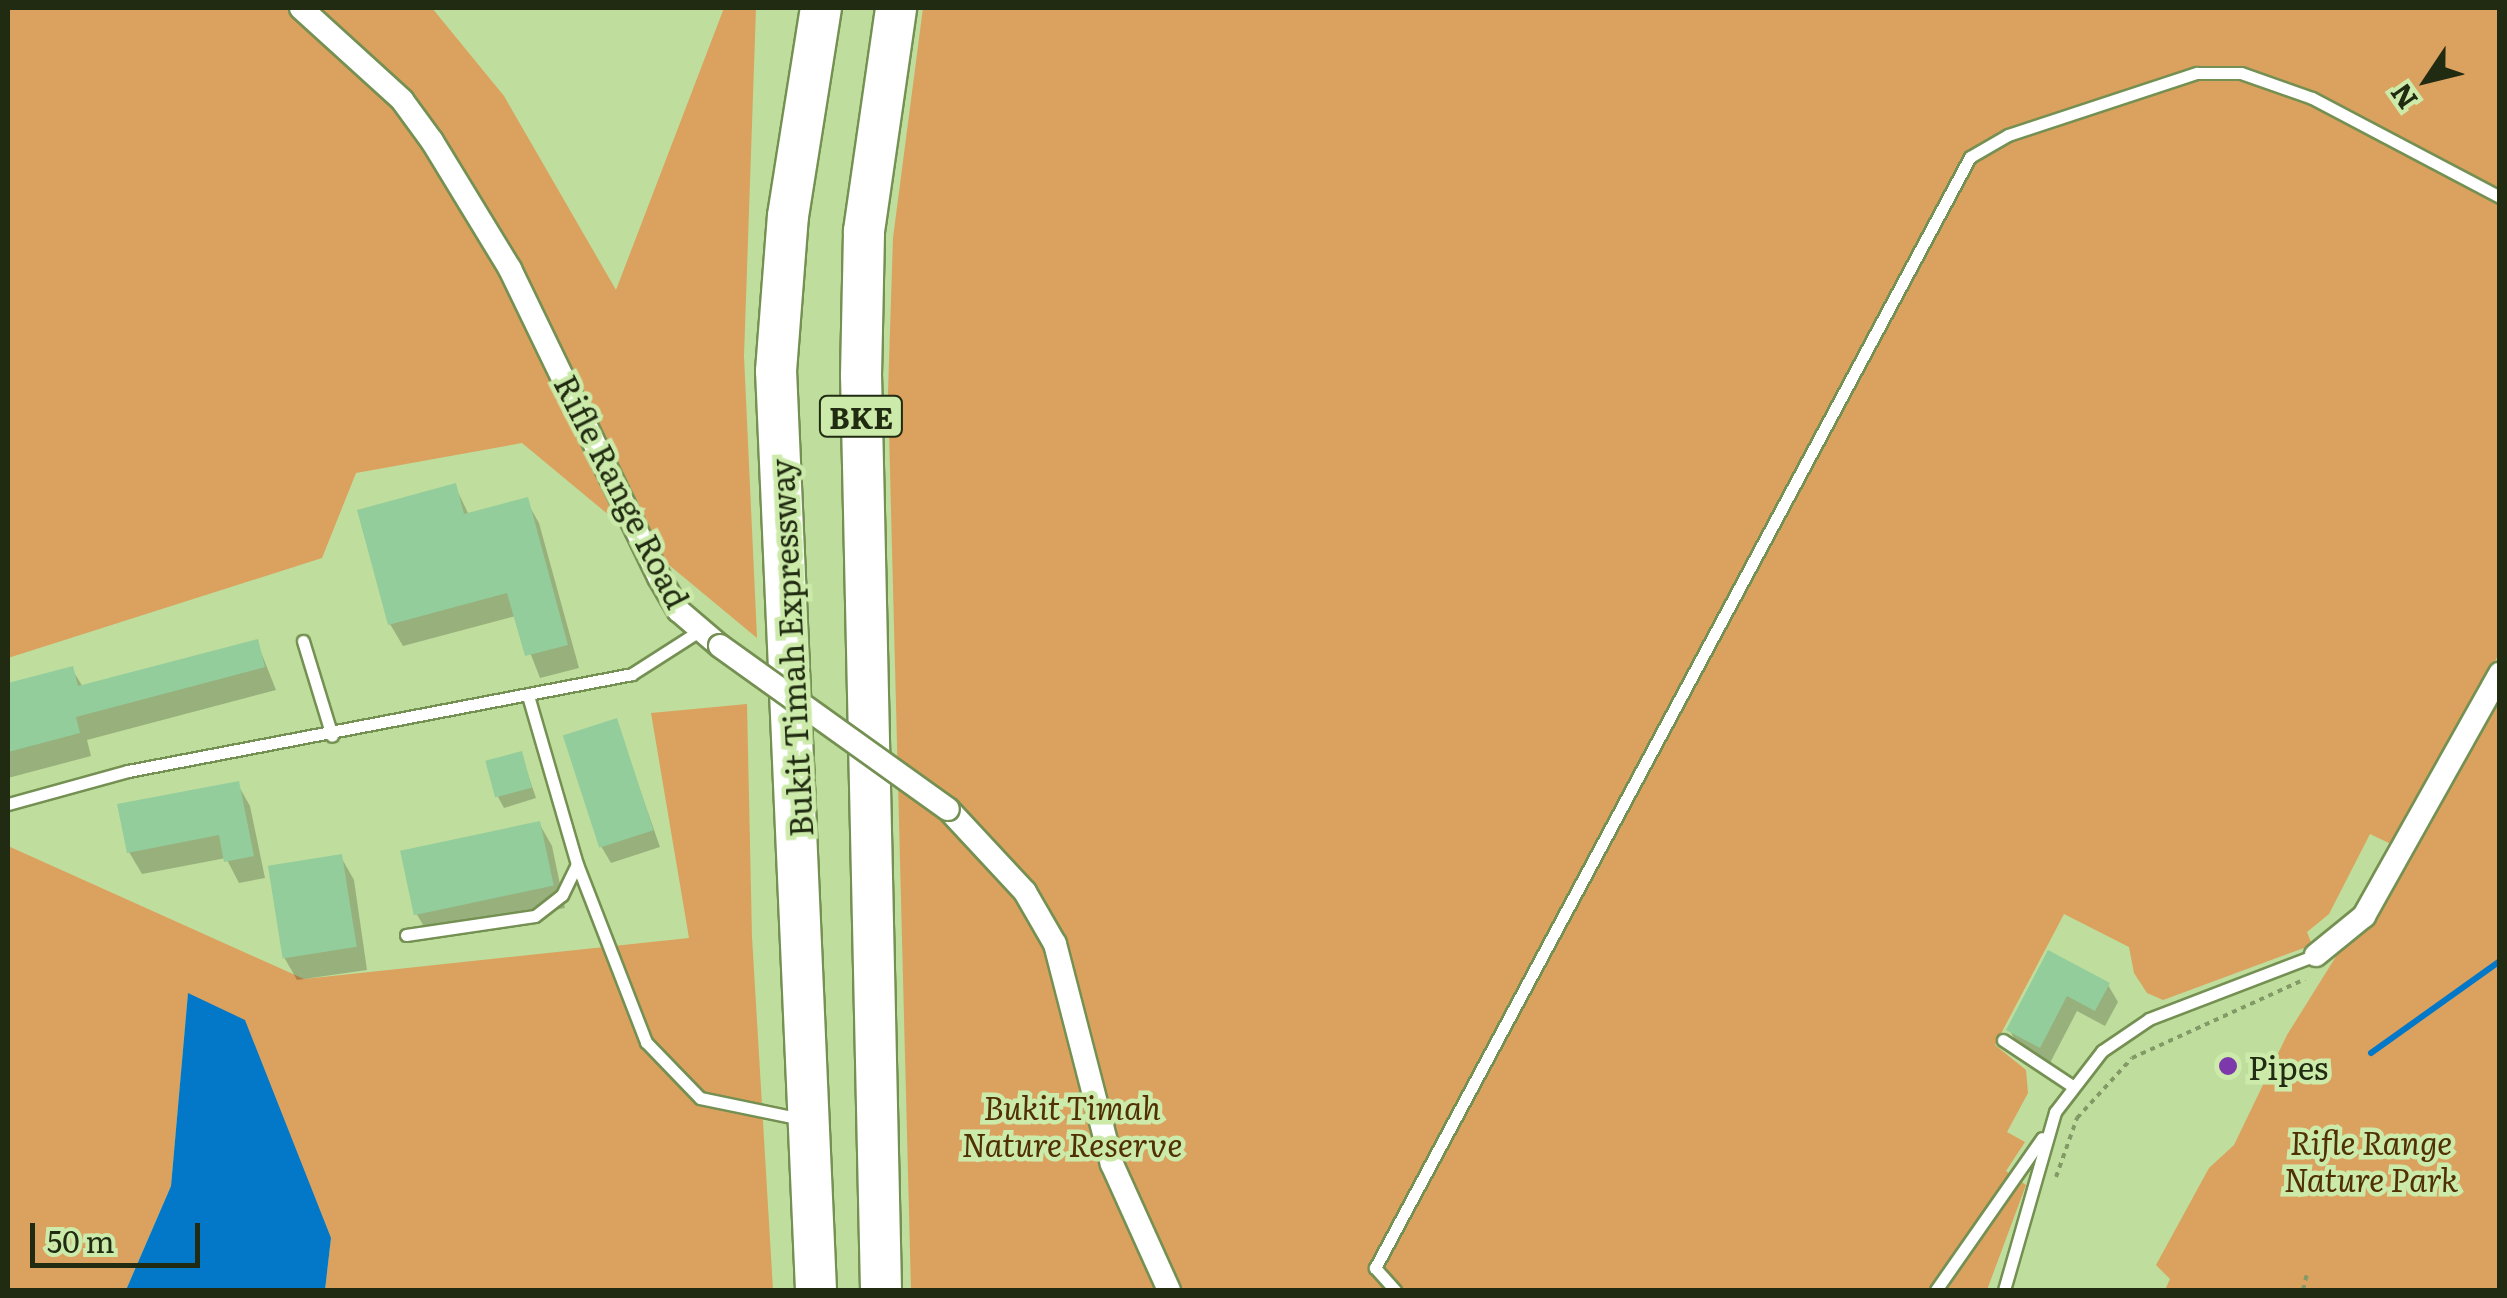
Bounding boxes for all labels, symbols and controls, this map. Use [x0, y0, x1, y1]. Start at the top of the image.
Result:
north arrow [2377, 30, 2477, 130]
text: N [2378, 76, 2426, 119]
street label: Rifle Range Road [548, 368, 698, 614]
road number: BKE [818, 391, 904, 441]
street label: Bukit Timah Expressway [761, 458, 819, 838]
place label: Pipes [2248, 1047, 2328, 1085]
marker: Pipes [2217, 1055, 2239, 1077]
park label: Bukit Timah Nature Reserve [961, 1088, 1183, 1163]
park label: Rifle Range Nature Park [2284, 1123, 2458, 1198]
scale bar [35, 1203, 205, 1265]
text: 50 m [47, 1218, 115, 1262]

